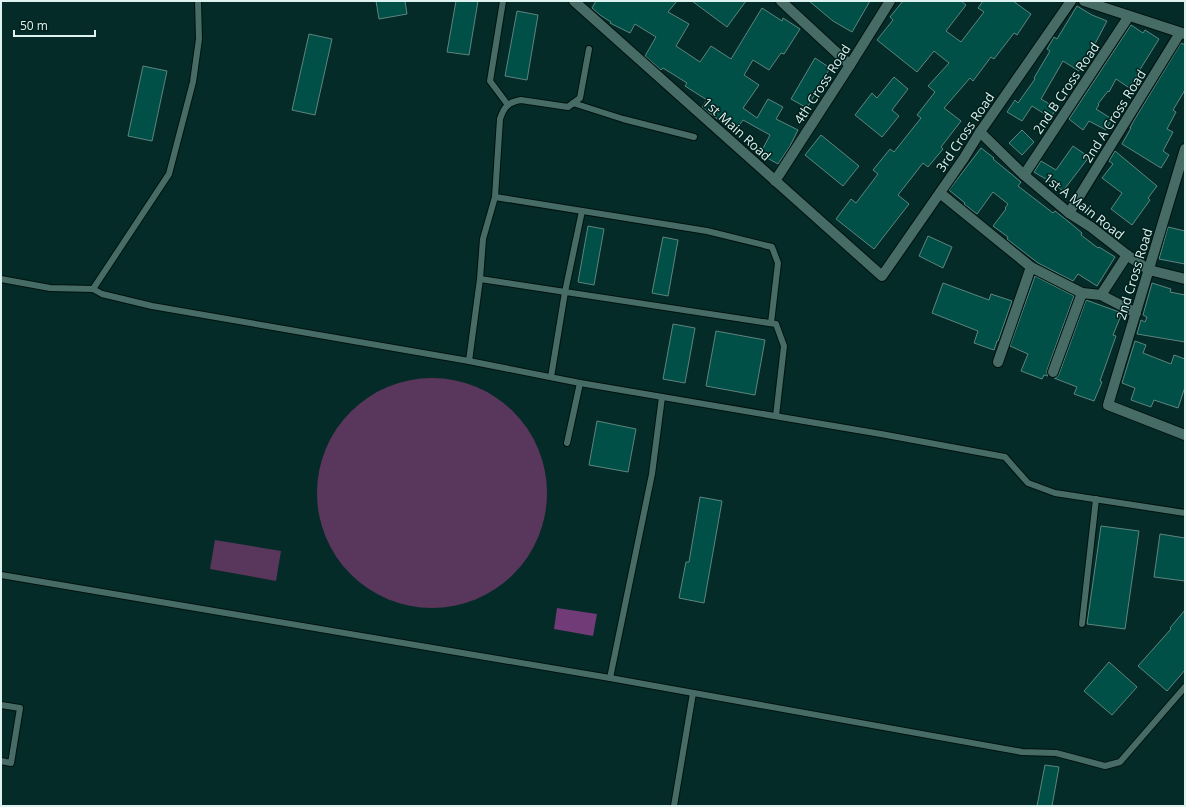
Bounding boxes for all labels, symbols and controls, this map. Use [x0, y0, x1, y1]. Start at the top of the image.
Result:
scale bar [14, 12, 95, 38]
text: 50 m [20, 17, 48, 34]
street label: 2nd B Cross Road [1029, 39, 1103, 137]
street label: 4th Cross Road [790, 41, 854, 127]
street label: 2nd A Cross Road [1078, 66, 1150, 166]
street label: 3rd Cross Road [932, 89, 998, 175]
street label: 1st Main Road [699, 93, 775, 165]
street label: 1st A Main Road [1040, 169, 1128, 243]
street label: 2nd Cross Road [1112, 226, 1156, 322]

